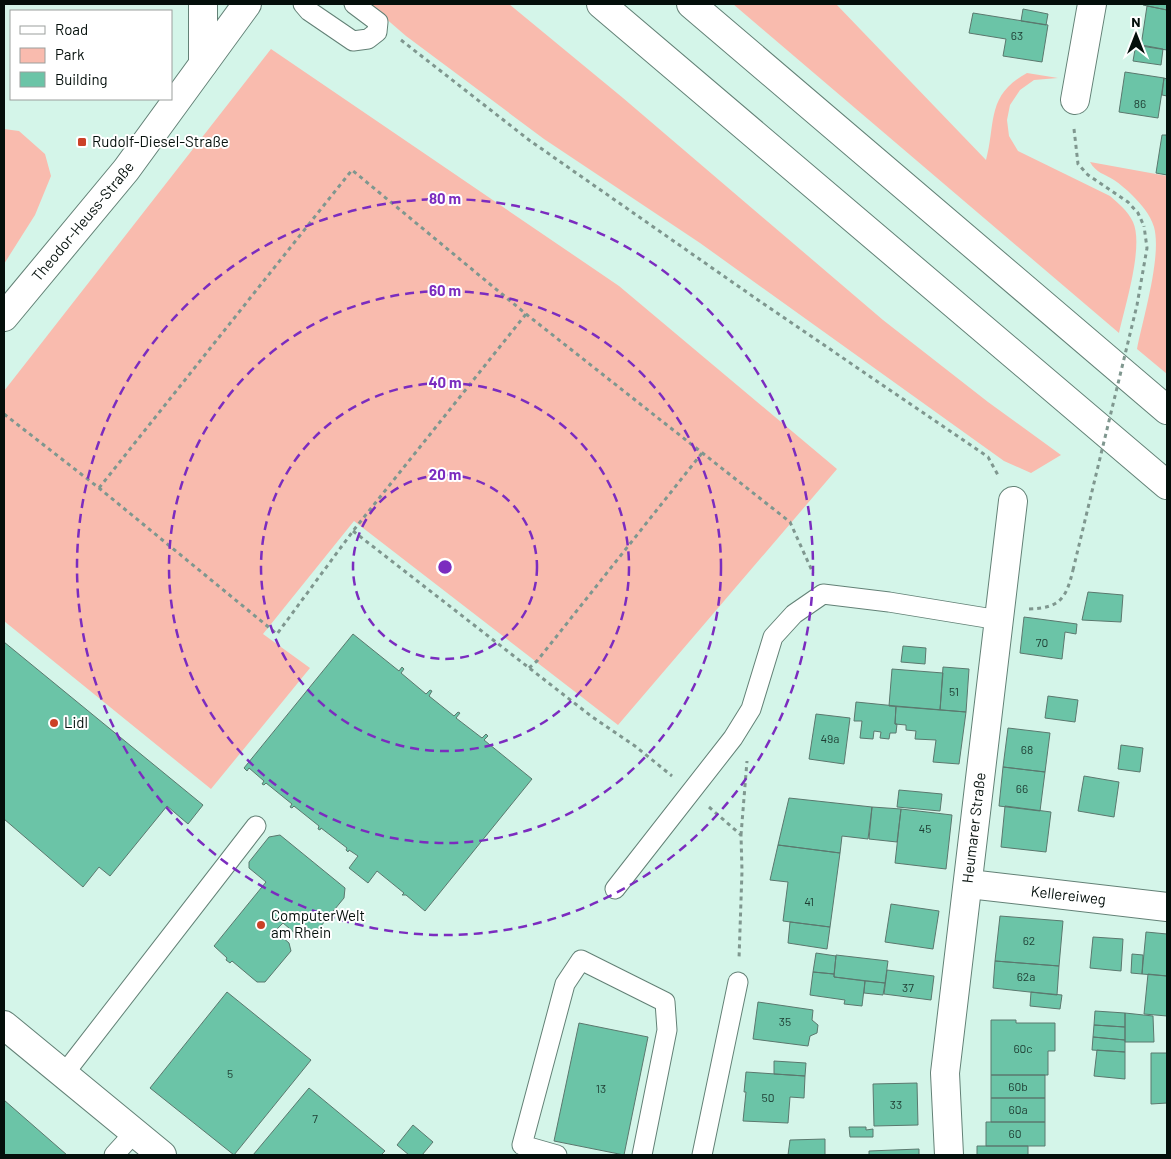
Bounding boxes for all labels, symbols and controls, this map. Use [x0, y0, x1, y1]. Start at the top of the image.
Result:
legend [10, 10, 172, 100]
north arrow [1111, 10, 1161, 60]
text: N [1131, 13, 1141, 30]
text: Road [55, 20, 88, 38]
house number: 63 [1011, 28, 1023, 42]
text: Park [55, 45, 85, 63]
text: Building [55, 70, 108, 88]
house number: 86 [1134, 96, 1146, 110]
place label: Rudolf-Diesel-Straße [92, 132, 229, 150]
marker: Rudolf-Diesel-Straße [76, 136, 88, 148]
street label: Theodor-Heuss-Straße [28, 158, 137, 284]
text: 80 m [429, 189, 461, 207]
text: 60 m [429, 281, 461, 299]
text: 40 m [428, 373, 462, 391]
text: 20 m [429, 465, 461, 483]
centre of rings [436, 558, 454, 576]
house number: 70 [1036, 635, 1048, 649]
house number: 51 [949, 684, 959, 698]
place label: Lidl [64, 713, 88, 731]
marker: Lidl [48, 717, 60, 729]
house number: 49a [821, 731, 840, 745]
house number: 68 [1021, 742, 1033, 756]
street label: Heumarer Straße [958, 771, 989, 884]
house number: 66 [1016, 781, 1028, 795]
house number: 45 [919, 821, 931, 835]
street label: Kellereiweg [1030, 881, 1107, 908]
house number: 41 [804, 894, 814, 908]
place label: ComputerWelt am Rhein [271, 906, 365, 941]
marker: ComputerWelt am Rhein [255, 919, 267, 931]
house number: 62 [1023, 933, 1035, 947]
house number: 62a [1017, 969, 1035, 983]
house number: 37 [902, 980, 914, 994]
house number: 35 [779, 1014, 791, 1028]
house number: 60c [1013, 1041, 1033, 1055]
house number: 5 [227, 1066, 233, 1080]
house number: 60b [1008, 1079, 1028, 1093]
house number: 13 [596, 1081, 606, 1095]
house number: 50 [762, 1090, 774, 1104]
house number: 33 [890, 1097, 902, 1111]
house number: 60a [1008, 1102, 1028, 1116]
house number: 7 [312, 1111, 318, 1125]
house number: 60 [1009, 1126, 1021, 1140]

